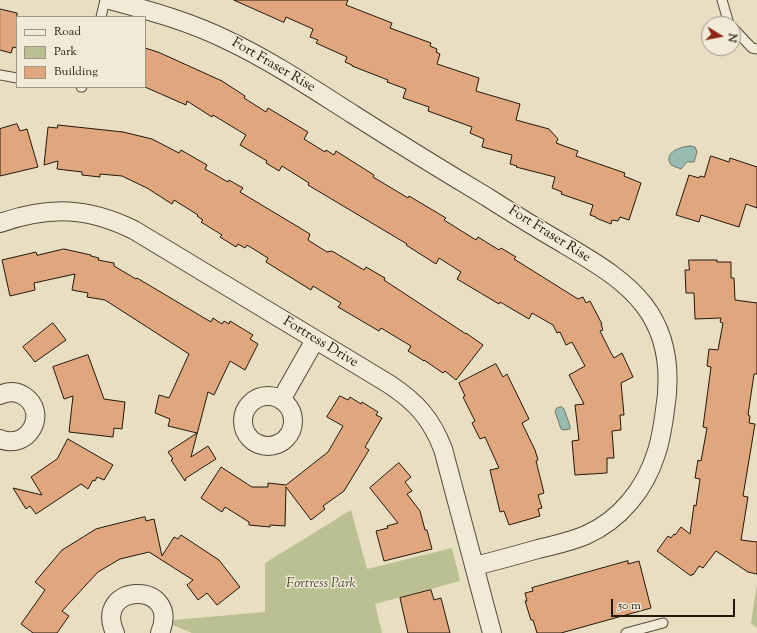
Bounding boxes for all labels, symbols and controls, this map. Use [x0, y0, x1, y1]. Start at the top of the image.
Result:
legend [16, 16, 146, 88]
north arrow [701, 16, 741, 56]
text: Road [54, 23, 81, 41]
text: N [723, 32, 740, 44]
street label: Fort Fraser Rise [228, 35, 318, 97]
text: Park [54, 43, 77, 61]
text: Building [54, 63, 98, 81]
street label: Fort Fraser Rise [505, 203, 593, 267]
street label: Fortress Drive [279, 314, 361, 372]
park label: Fortress Park [286, 577, 356, 593]
scale bar [613, 591, 737, 617]
text: 50 m [618, 597, 641, 615]

